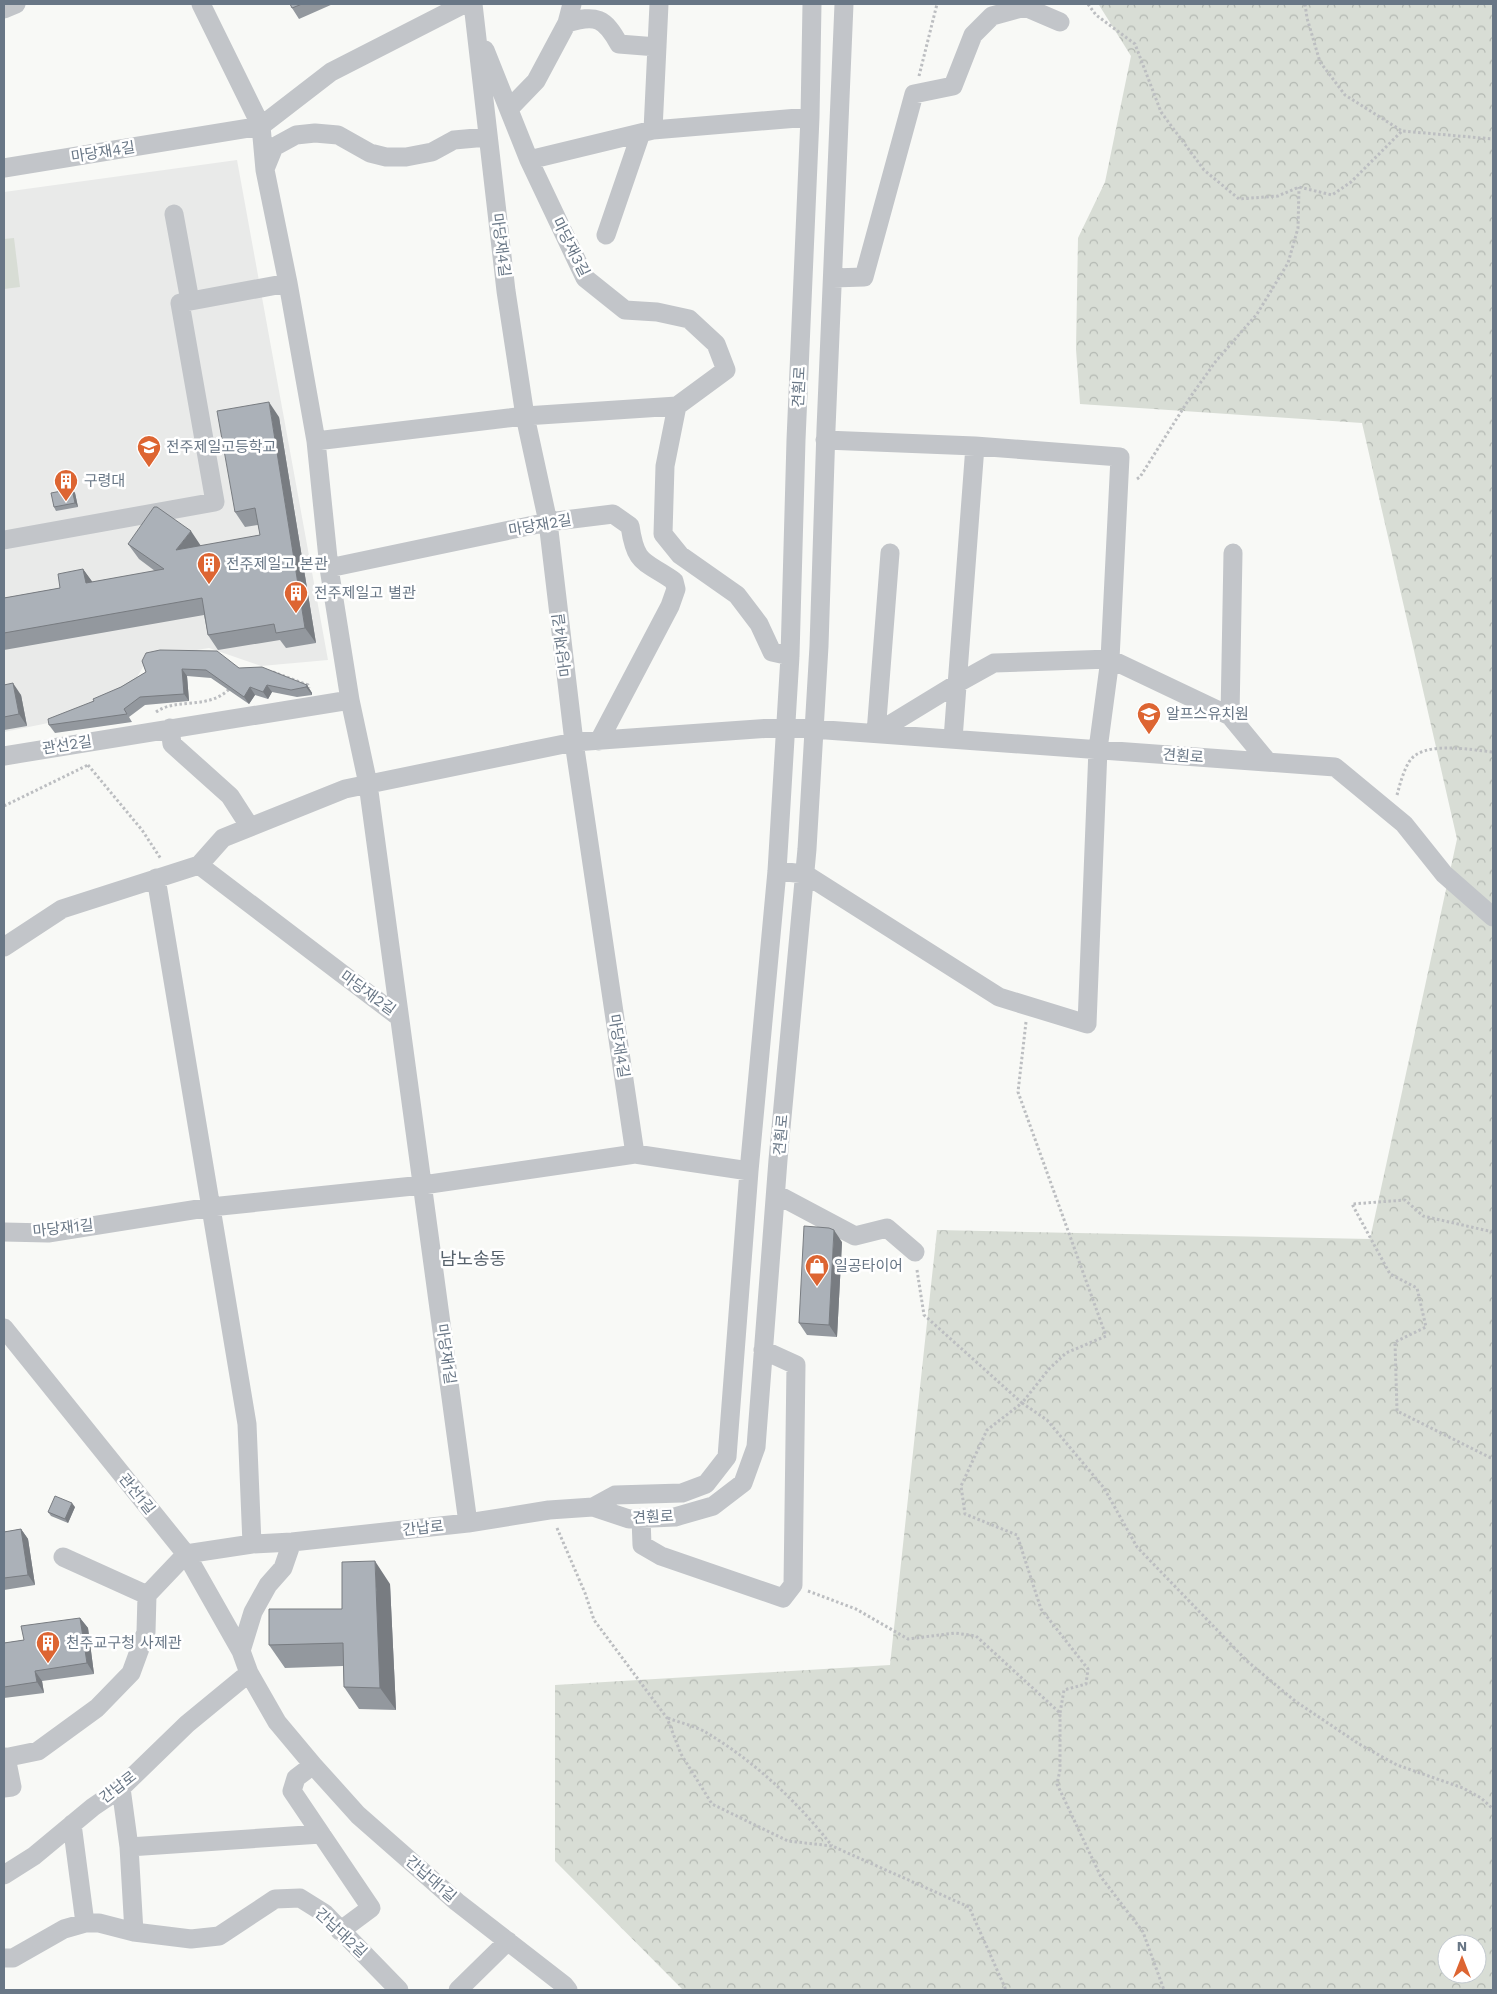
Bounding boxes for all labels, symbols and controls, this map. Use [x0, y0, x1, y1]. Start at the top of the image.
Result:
street label: 마당재4길 [70, 138, 136, 166]
street label: 마당재4길 [488, 212, 514, 278]
street label: 마당재3길 [548, 214, 594, 280]
street label: 견훤로 [789, 366, 809, 408]
school or university icon: 전주제일고등학교 [136, 434, 162, 468]
place label: 전주제일고등학교 [166, 438, 276, 456]
building icon: 구령대 [53, 468, 79, 502]
place label: 구령대 [84, 472, 125, 490]
street label: 마당재2길 [507, 511, 573, 539]
building icon: 전주제일고 본관 [196, 551, 222, 585]
place label: 전주제일고 본관 [226, 555, 328, 573]
building icon: 전주제일고 별관 [283, 580, 309, 614]
place label: 전주제일고 별관 [314, 584, 416, 602]
street label: 마당재4길 [549, 612, 575, 678]
school or university icon: 알프스유치원 [1136, 701, 1162, 735]
place label: 알프스유치원 [1166, 705, 1249, 723]
street label: 관선2길 [41, 732, 93, 758]
street label: 견훤로 [1162, 746, 1204, 766]
street label: 마당재2길 [337, 967, 399, 1019]
street label: 마당재4길 [605, 1013, 633, 1079]
street label: 견훤로 [770, 1114, 792, 1156]
street label: 마당재1길 [32, 1216, 94, 1240]
district label: 남노송동 [440, 1248, 506, 1269]
shop icon: 일공타이어 [804, 1253, 830, 1287]
place label: 일공타이어 [834, 1257, 903, 1275]
street label: 마당재1길 [433, 1323, 459, 1385]
street label: 관선1길 [115, 1470, 159, 1518]
street label: 견훤로 [632, 1507, 674, 1527]
street label: 간납로 [401, 1517, 445, 1539]
building icon: 천주교구청 사제관 [35, 1630, 61, 1664]
place label: 천주교구청 사제관 [66, 1634, 182, 1652]
street label: 간납로 [96, 1767, 140, 1807]
street label: 간납대1길 [402, 1852, 460, 1906]
street label: 간납대2길 [311, 1905, 371, 1961]
north arrow [1437, 1934, 1487, 1984]
text: N [1457, 1938, 1467, 1954]

